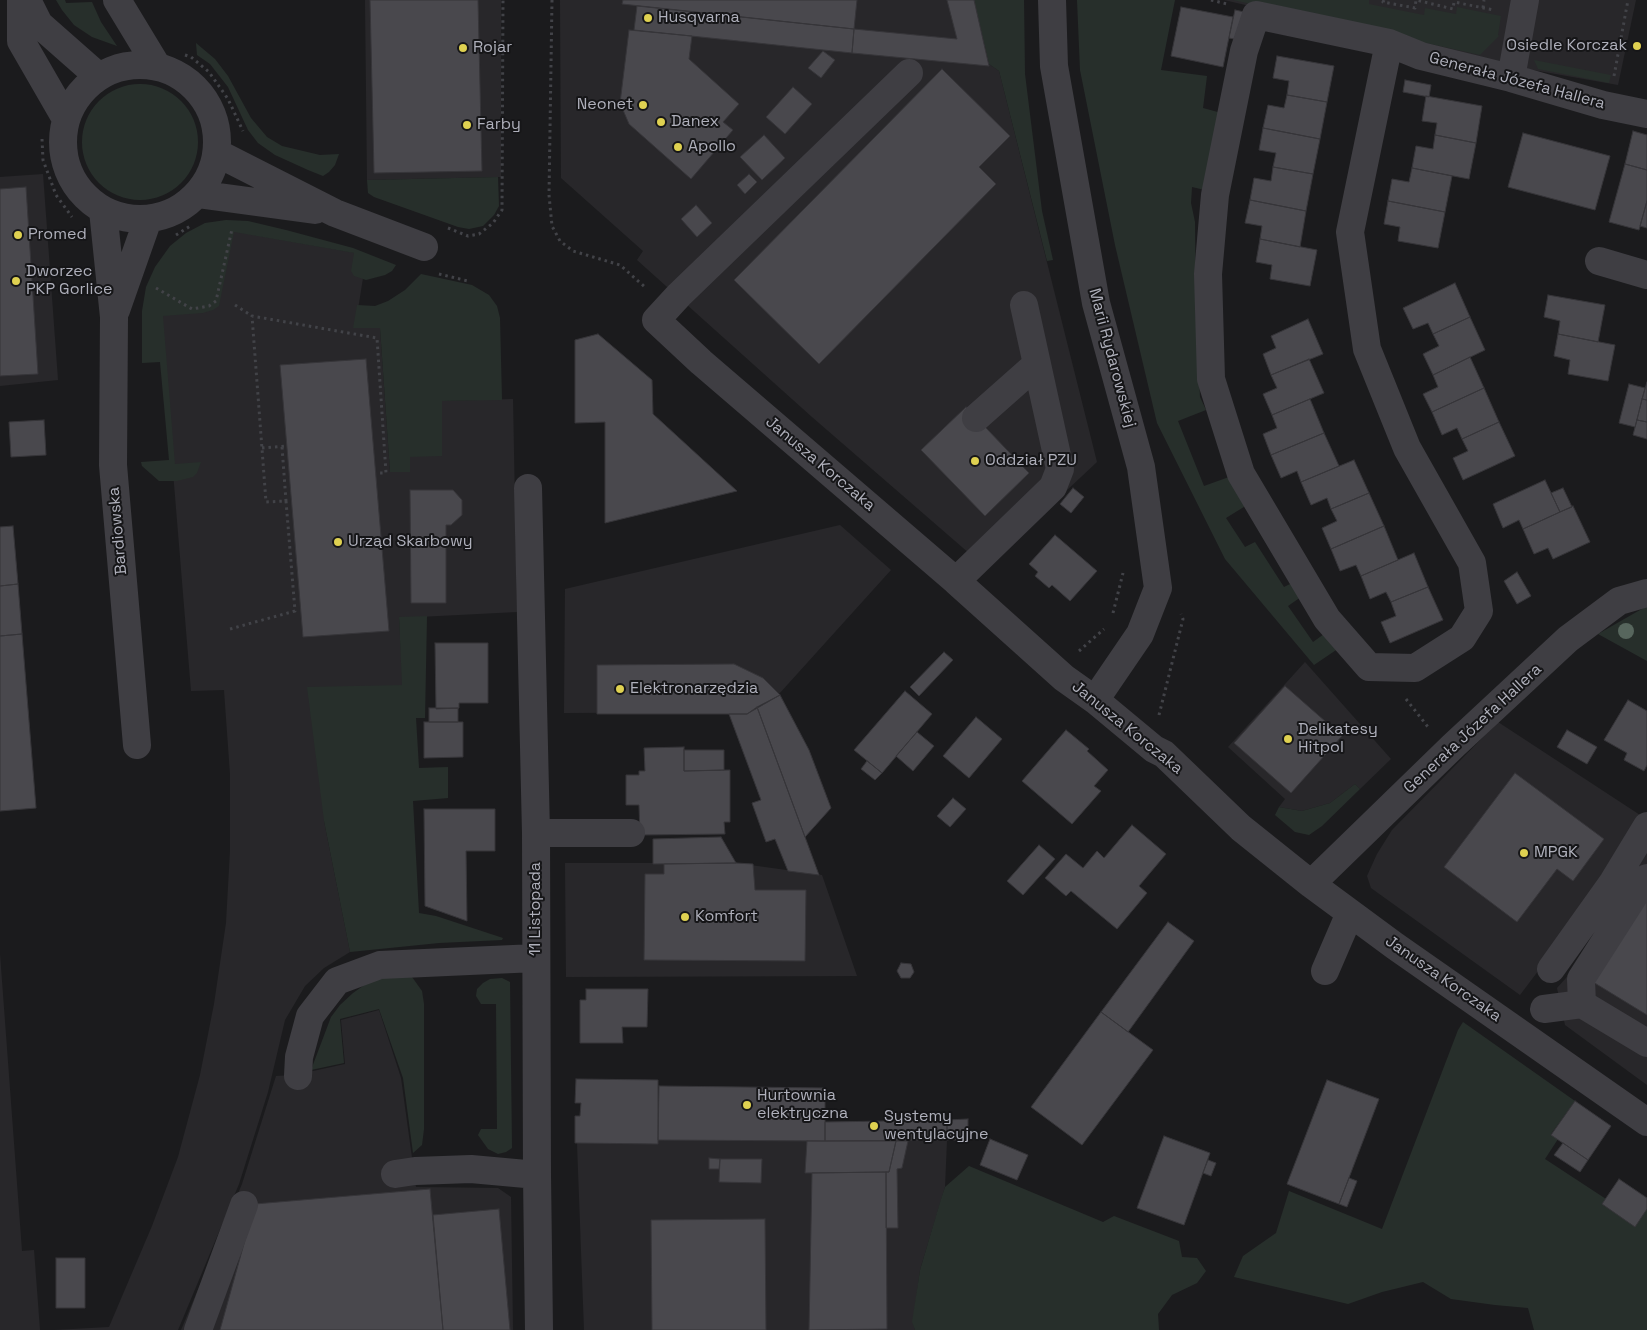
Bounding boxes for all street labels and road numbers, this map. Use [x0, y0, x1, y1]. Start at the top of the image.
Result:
street label: Generała Józefa Hallera [1427, 48, 1607, 114]
street label: Marii Rydarowskiej [1084, 286, 1140, 430]
street label: Janusza Korczaka [761, 413, 879, 515]
street label: Bardiowska [105, 486, 131, 576]
street label: Generała Józefa Hallera [1400, 660, 1546, 798]
street label: Janusza Korczaka [1068, 677, 1186, 779]
street label: 11 Listopada [526, 862, 546, 956]
street label: Janusza Korczaka [1381, 932, 1505, 1026]

